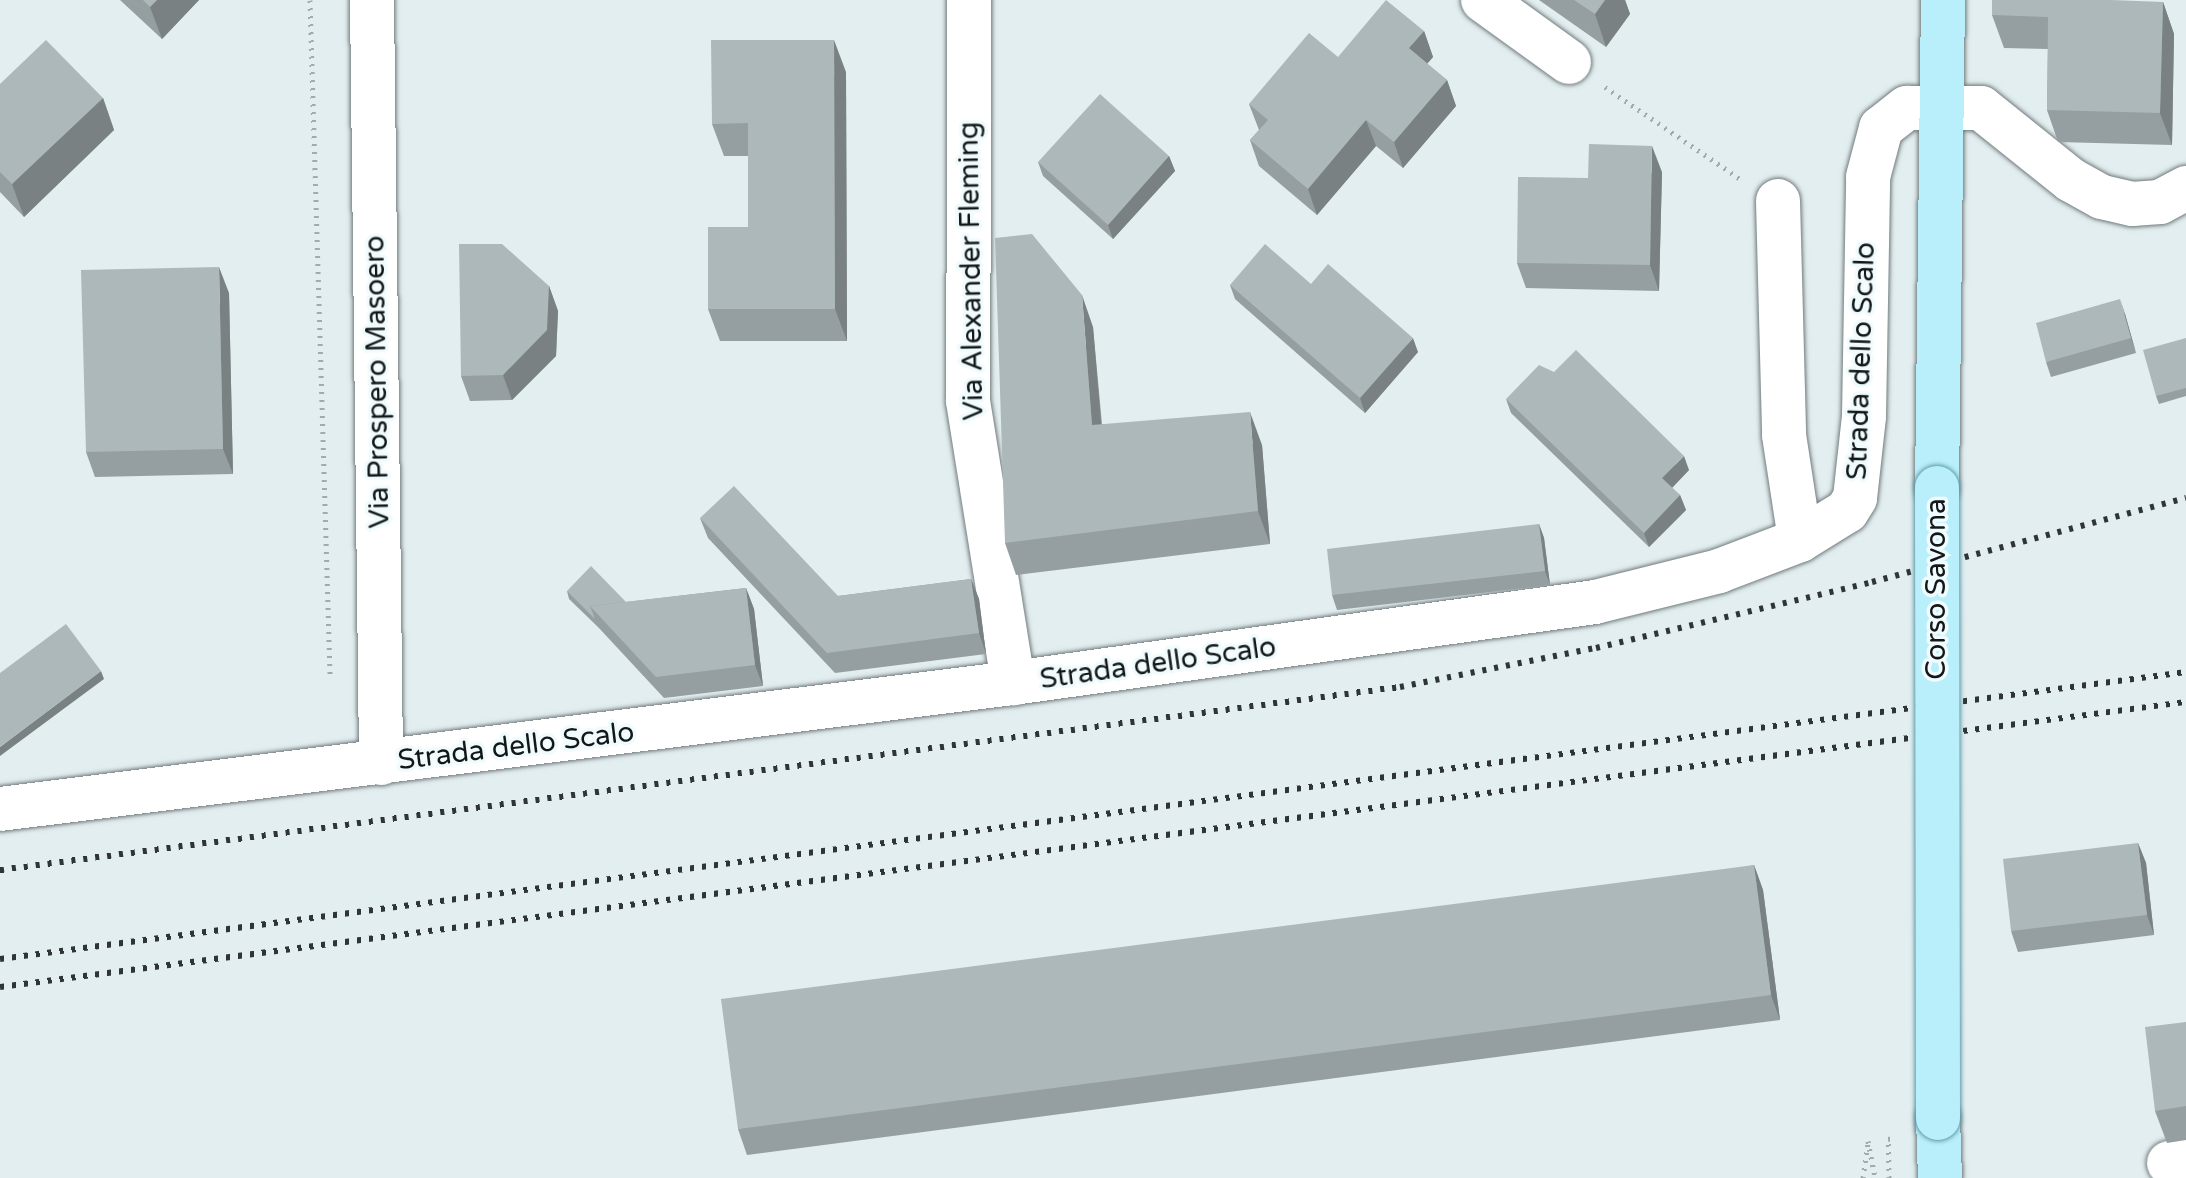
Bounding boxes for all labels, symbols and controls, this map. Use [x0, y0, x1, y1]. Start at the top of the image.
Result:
street label: Via Alexander Fleming [952, 121, 990, 421]
street label: Via Prospero Masoero [358, 235, 396, 529]
street label: Strada dello Scalo [1840, 241, 1882, 481]
street label: Corso Savona [1919, 498, 1953, 680]
street label: Strada dello Scalo [1038, 630, 1278, 696]
street label: Strada dello Scalo [396, 715, 636, 777]

